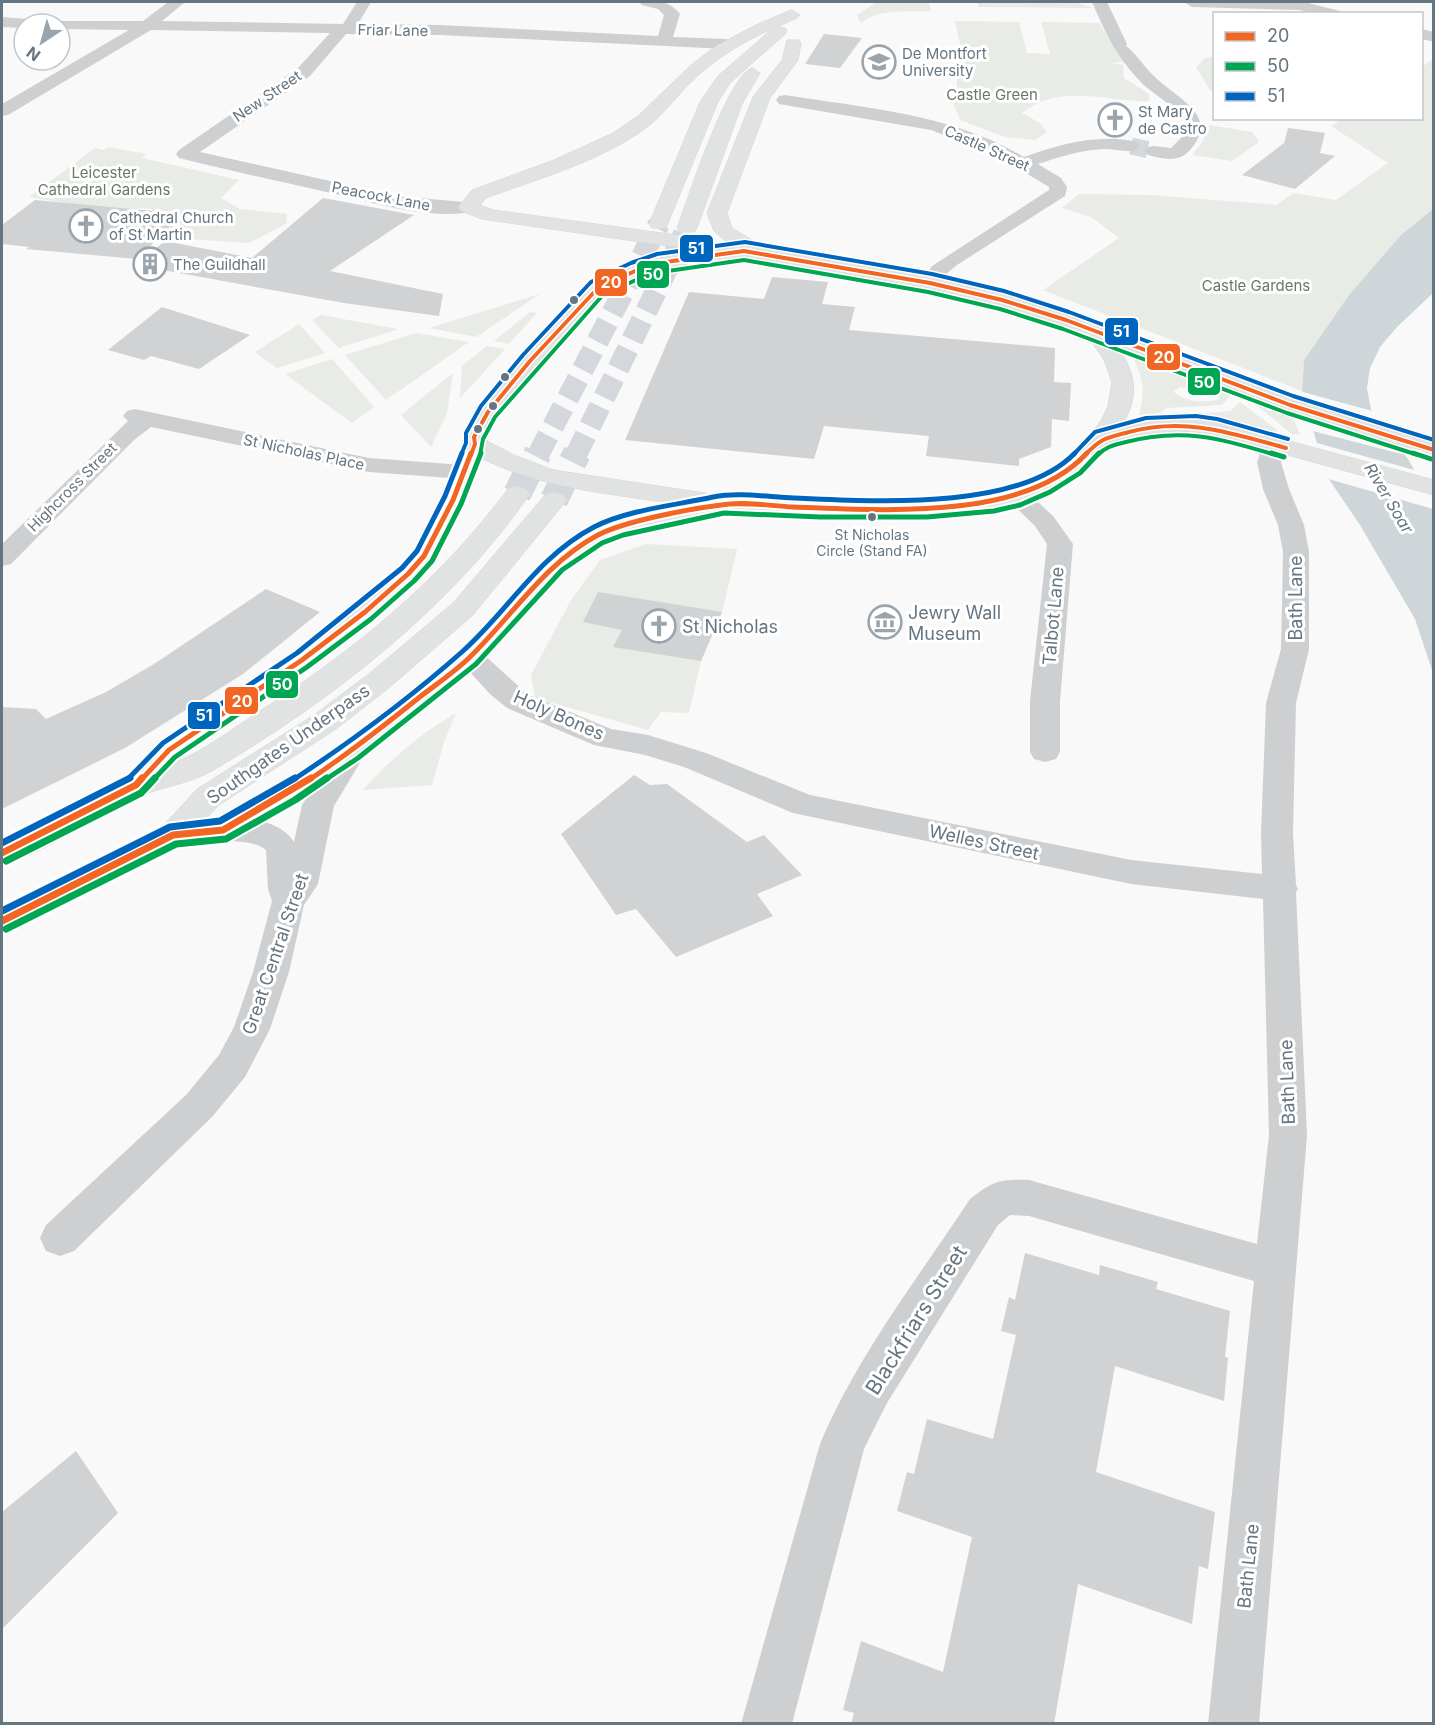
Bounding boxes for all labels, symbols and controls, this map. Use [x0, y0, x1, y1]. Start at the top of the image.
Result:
north arrow [12, 12, 72, 72]
legend [1213, 12, 1423, 120]
street label: Friar Lane [357, 20, 429, 40]
text: 20 [1267, 25, 1289, 46]
text: N [22, 42, 44, 66]
school or university icon: De Montfort University [861, 44, 897, 80]
place label: De Montfort University [902, 44, 987, 80]
text: 50 [1267, 55, 1289, 76]
street label: New Street [229, 66, 305, 126]
park label: Castle Green [946, 85, 1038, 104]
text: 51 [1267, 85, 1285, 106]
church icon: St Mary de Castro [1097, 102, 1133, 138]
place label: St Mary de Castro [1138, 102, 1207, 138]
street label: Castle Street [942, 121, 1033, 175]
park label: Leicester Cathedral Gardens [38, 163, 170, 199]
street label: Peacock Lane [330, 177, 432, 215]
church icon: Cathedral Church of St Martin [68, 208, 104, 244]
place label: Cathedral Church of St Martin [109, 208, 234, 244]
line badge: 51 [679, 234, 714, 263]
text: 51 [687, 238, 705, 258]
building icon: The Guildhall [132, 246, 168, 282]
place label: The Guildhall [173, 255, 266, 274]
line badge: 50 [636, 260, 670, 289]
text: 50 [642, 264, 664, 284]
line badge: 20 [594, 268, 628, 297]
text: 20 [601, 272, 622, 292]
park label: Castle Gardens [1202, 276, 1310, 295]
unlabelled marker [568, 294, 580, 306]
line badge: 51 [1104, 317, 1139, 346]
text: 51 [1112, 321, 1130, 341]
line badge: 20 [1146, 343, 1181, 371]
text: 20 [1154, 347, 1175, 367]
line badge: 50 [1187, 367, 1221, 396]
unlabelled marker [499, 371, 511, 383]
text: 50 [1193, 372, 1215, 392]
unlabelled marker [487, 400, 499, 412]
unlabelled marker [472, 423, 484, 435]
street label: St Nicholas Place [242, 430, 366, 474]
street label: Highcross Street [23, 438, 121, 536]
water label: River Soar [1360, 459, 1418, 538]
marker: St Nicholas Circle (Stand FA) [866, 511, 878, 523]
place label: St Nicholas Circle (Stand FA) [816, 526, 928, 559]
street label: Bath Lane [1285, 556, 1306, 640]
street label: Talbot Lane [1038, 566, 1068, 666]
place label: Jewry Wall Museum [908, 602, 1001, 644]
museum icon: Jewry Wall Museum [867, 604, 903, 640]
church icon: St Nicholas [641, 608, 677, 644]
place label: St Nicholas [682, 616, 778, 637]
line badge: 50 [265, 670, 299, 699]
text: 50 [271, 674, 293, 694]
street label: Southgates Underpass [202, 680, 374, 808]
line badge: 20 [224, 686, 259, 715]
street label: Holy Bones [510, 686, 608, 744]
text: 20 [232, 691, 253, 711]
line badge: 51 [187, 701, 221, 730]
text: 51 [195, 705, 213, 725]
street label: Welles Street [927, 820, 1041, 864]
street label: Great Central Street [238, 871, 312, 1037]
street label: Bath Lane [1275, 1039, 1299, 1125]
street label: Blackfriars Street [860, 1241, 972, 1399]
street label: Bath Lane [1233, 1523, 1263, 1609]

